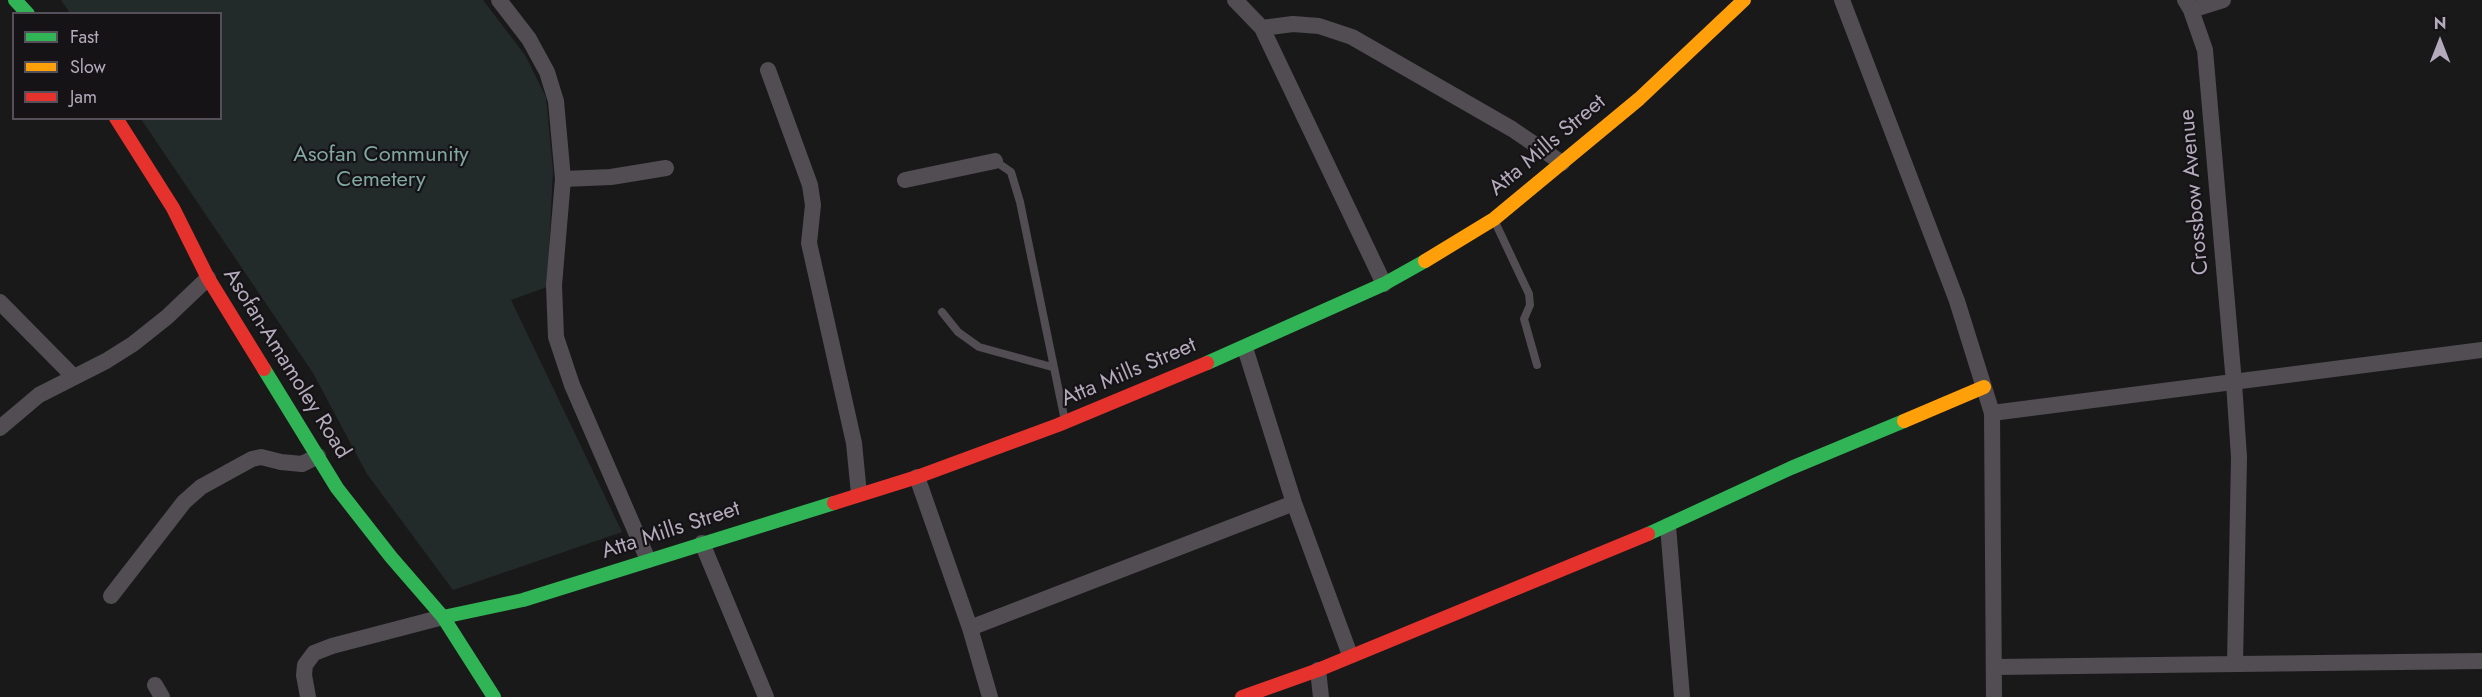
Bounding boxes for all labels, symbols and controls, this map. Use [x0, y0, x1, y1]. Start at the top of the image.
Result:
legend [12, 12, 222, 120]
north arrow [2410, 12, 2470, 72]
text: N [2434, 12, 2446, 35]
text: Fast [70, 24, 99, 50]
text: Slow [70, 54, 106, 80]
text: Jam [70, 84, 97, 110]
street label: Atta Mills Street [1484, 90, 1612, 202]
street label: Crossbow Avenue [2175, 108, 2215, 276]
park label: Asofan Community Cemetery [293, 143, 469, 194]
street label: Asofan-Amamoley Road [217, 264, 355, 464]
street label: Atta Mills Street [1058, 333, 1200, 413]
street label: Atta Mills Street [599, 496, 743, 566]

